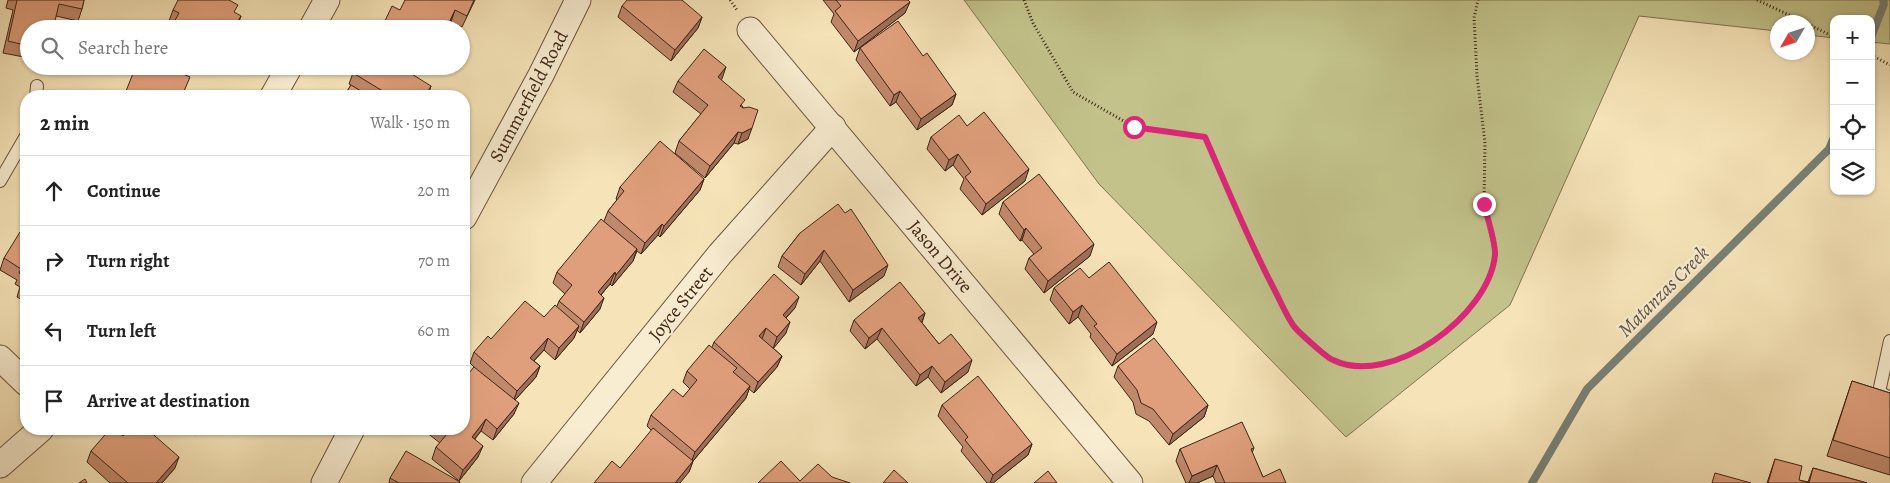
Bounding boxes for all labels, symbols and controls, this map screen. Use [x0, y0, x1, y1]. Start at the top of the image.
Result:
north arrow [1770, 15, 1815, 60]
map controls [1830, 15, 1875, 195]
button: + [1830, 15, 1875, 60]
search box [20, 20, 470, 75]
street label: Summerfield Road [483, 25, 575, 167]
icon: search [38, 34, 66, 62]
text: Search here [78, 35, 168, 61]
button: − [1830, 60, 1875, 105]
button: locate [1830, 105, 1875, 150]
text: 2 min [40, 109, 89, 137]
text: Walk · 150 m [370, 112, 450, 134]
route start [1123, 116, 1146, 139]
button: layers [1830, 150, 1875, 195]
icon: ahead [40, 177, 68, 205]
text: Continue [87, 178, 161, 204]
text: 20 m [417, 180, 450, 202]
route end [1473, 193, 1496, 216]
street label: Jason Drive [902, 214, 979, 299]
water label: Matanzas Creek [1612, 240, 1715, 343]
icon: right [40, 247, 68, 275]
text: Turn right [87, 248, 169, 274]
text: 70 m [418, 250, 450, 272]
street label: Joyce Street [642, 261, 719, 347]
icon: left [40, 317, 68, 345]
text: Turn left [87, 318, 156, 344]
text: 60 m [418, 320, 450, 342]
icon: arrive [40, 387, 68, 415]
text: Arrive at destination [87, 388, 250, 414]

